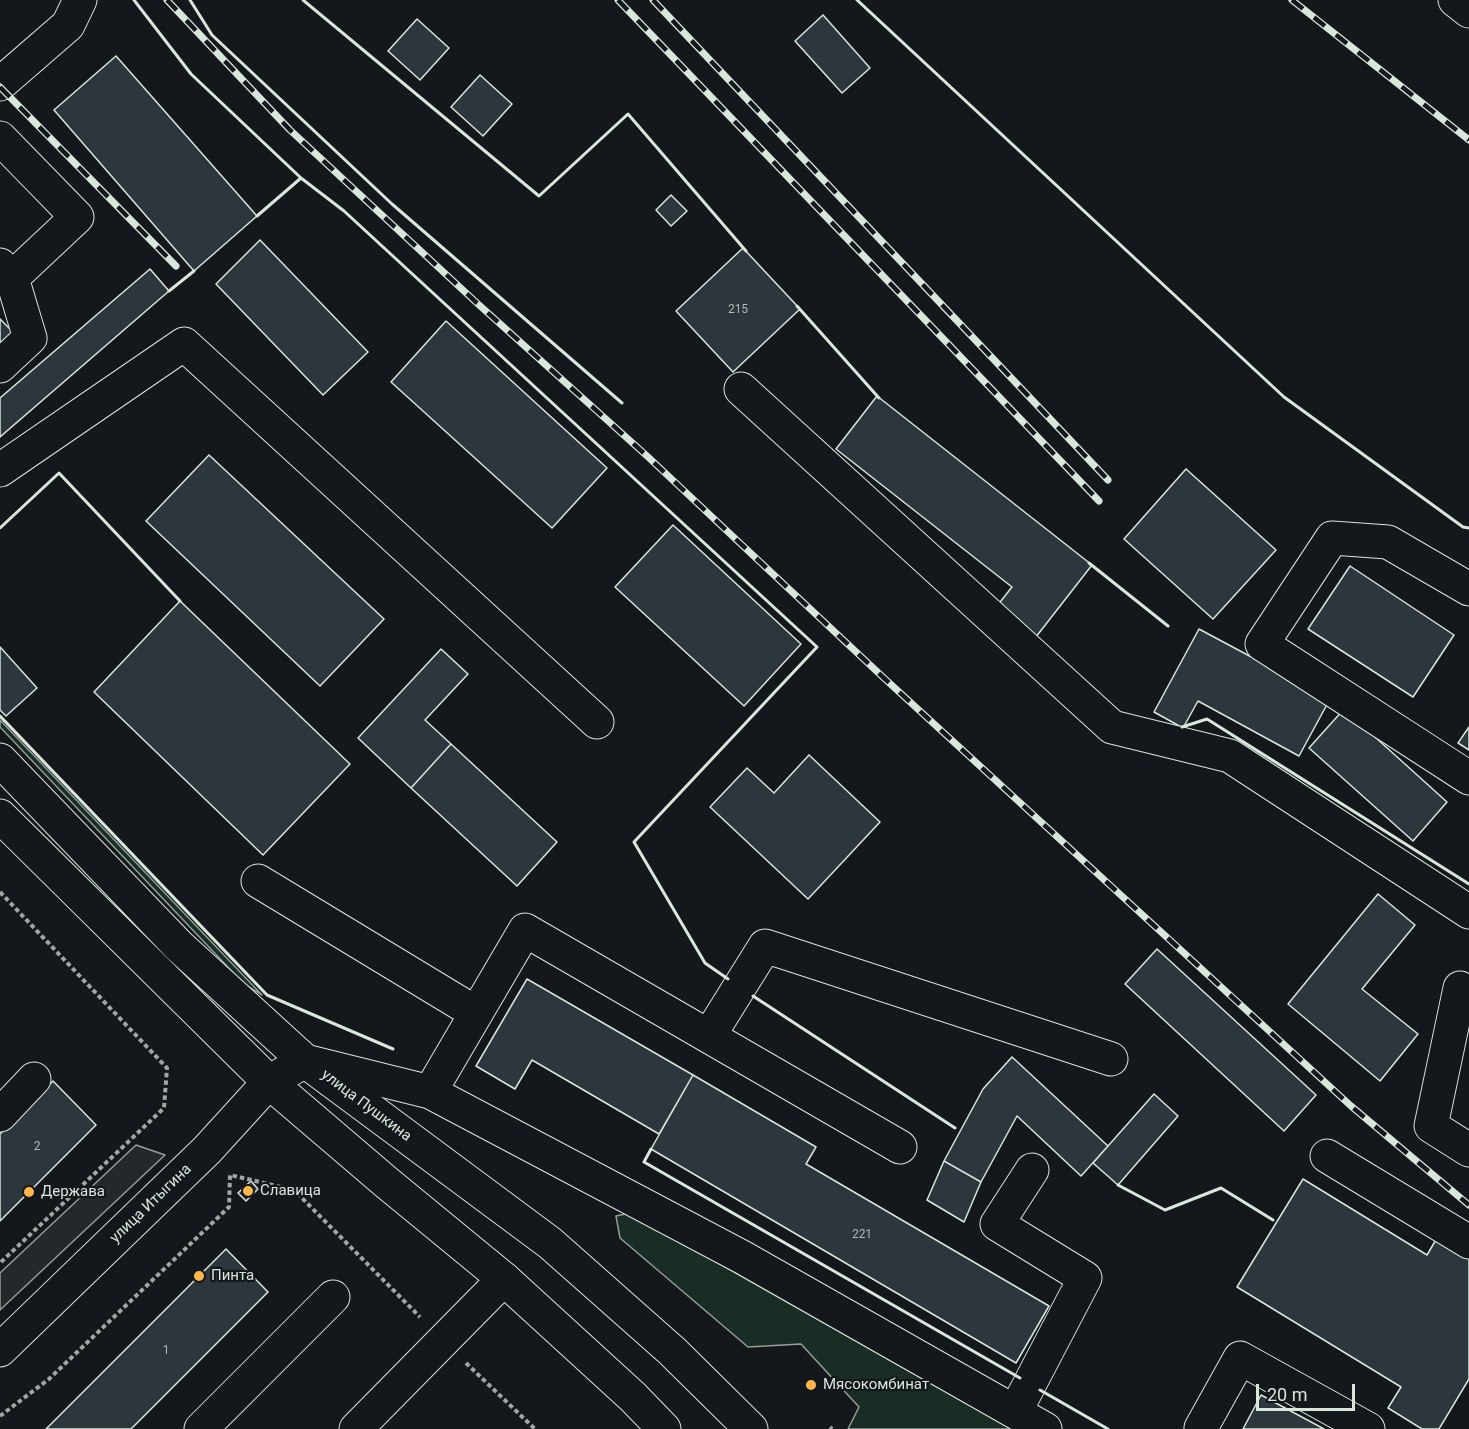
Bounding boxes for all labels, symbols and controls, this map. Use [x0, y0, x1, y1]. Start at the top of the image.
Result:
house number: 215 [728, 303, 748, 317]
street label: улица Пушкина [317, 1066, 415, 1146]
house number: 2 [34, 1140, 40, 1154]
street label: улица Итыгина [107, 1161, 195, 1247]
place label: Славица [260, 1182, 321, 1200]
place label: Держава [41, 1183, 105, 1201]
marker: Славица [241, 1184, 255, 1198]
marker: Держава [22, 1185, 36, 1199]
house number: 221 [852, 1228, 872, 1242]
place label: Пинта [211, 1267, 254, 1285]
marker: Пинта [192, 1269, 206, 1283]
house number: 1 [163, 1344, 169, 1358]
scale bar [1259, 1372, 1358, 1410]
place label: Мясокомбинат [823, 1376, 929, 1394]
marker: Мясокомбинат [804, 1378, 818, 1392]
text: 20 m [1267, 1384, 1307, 1405]

